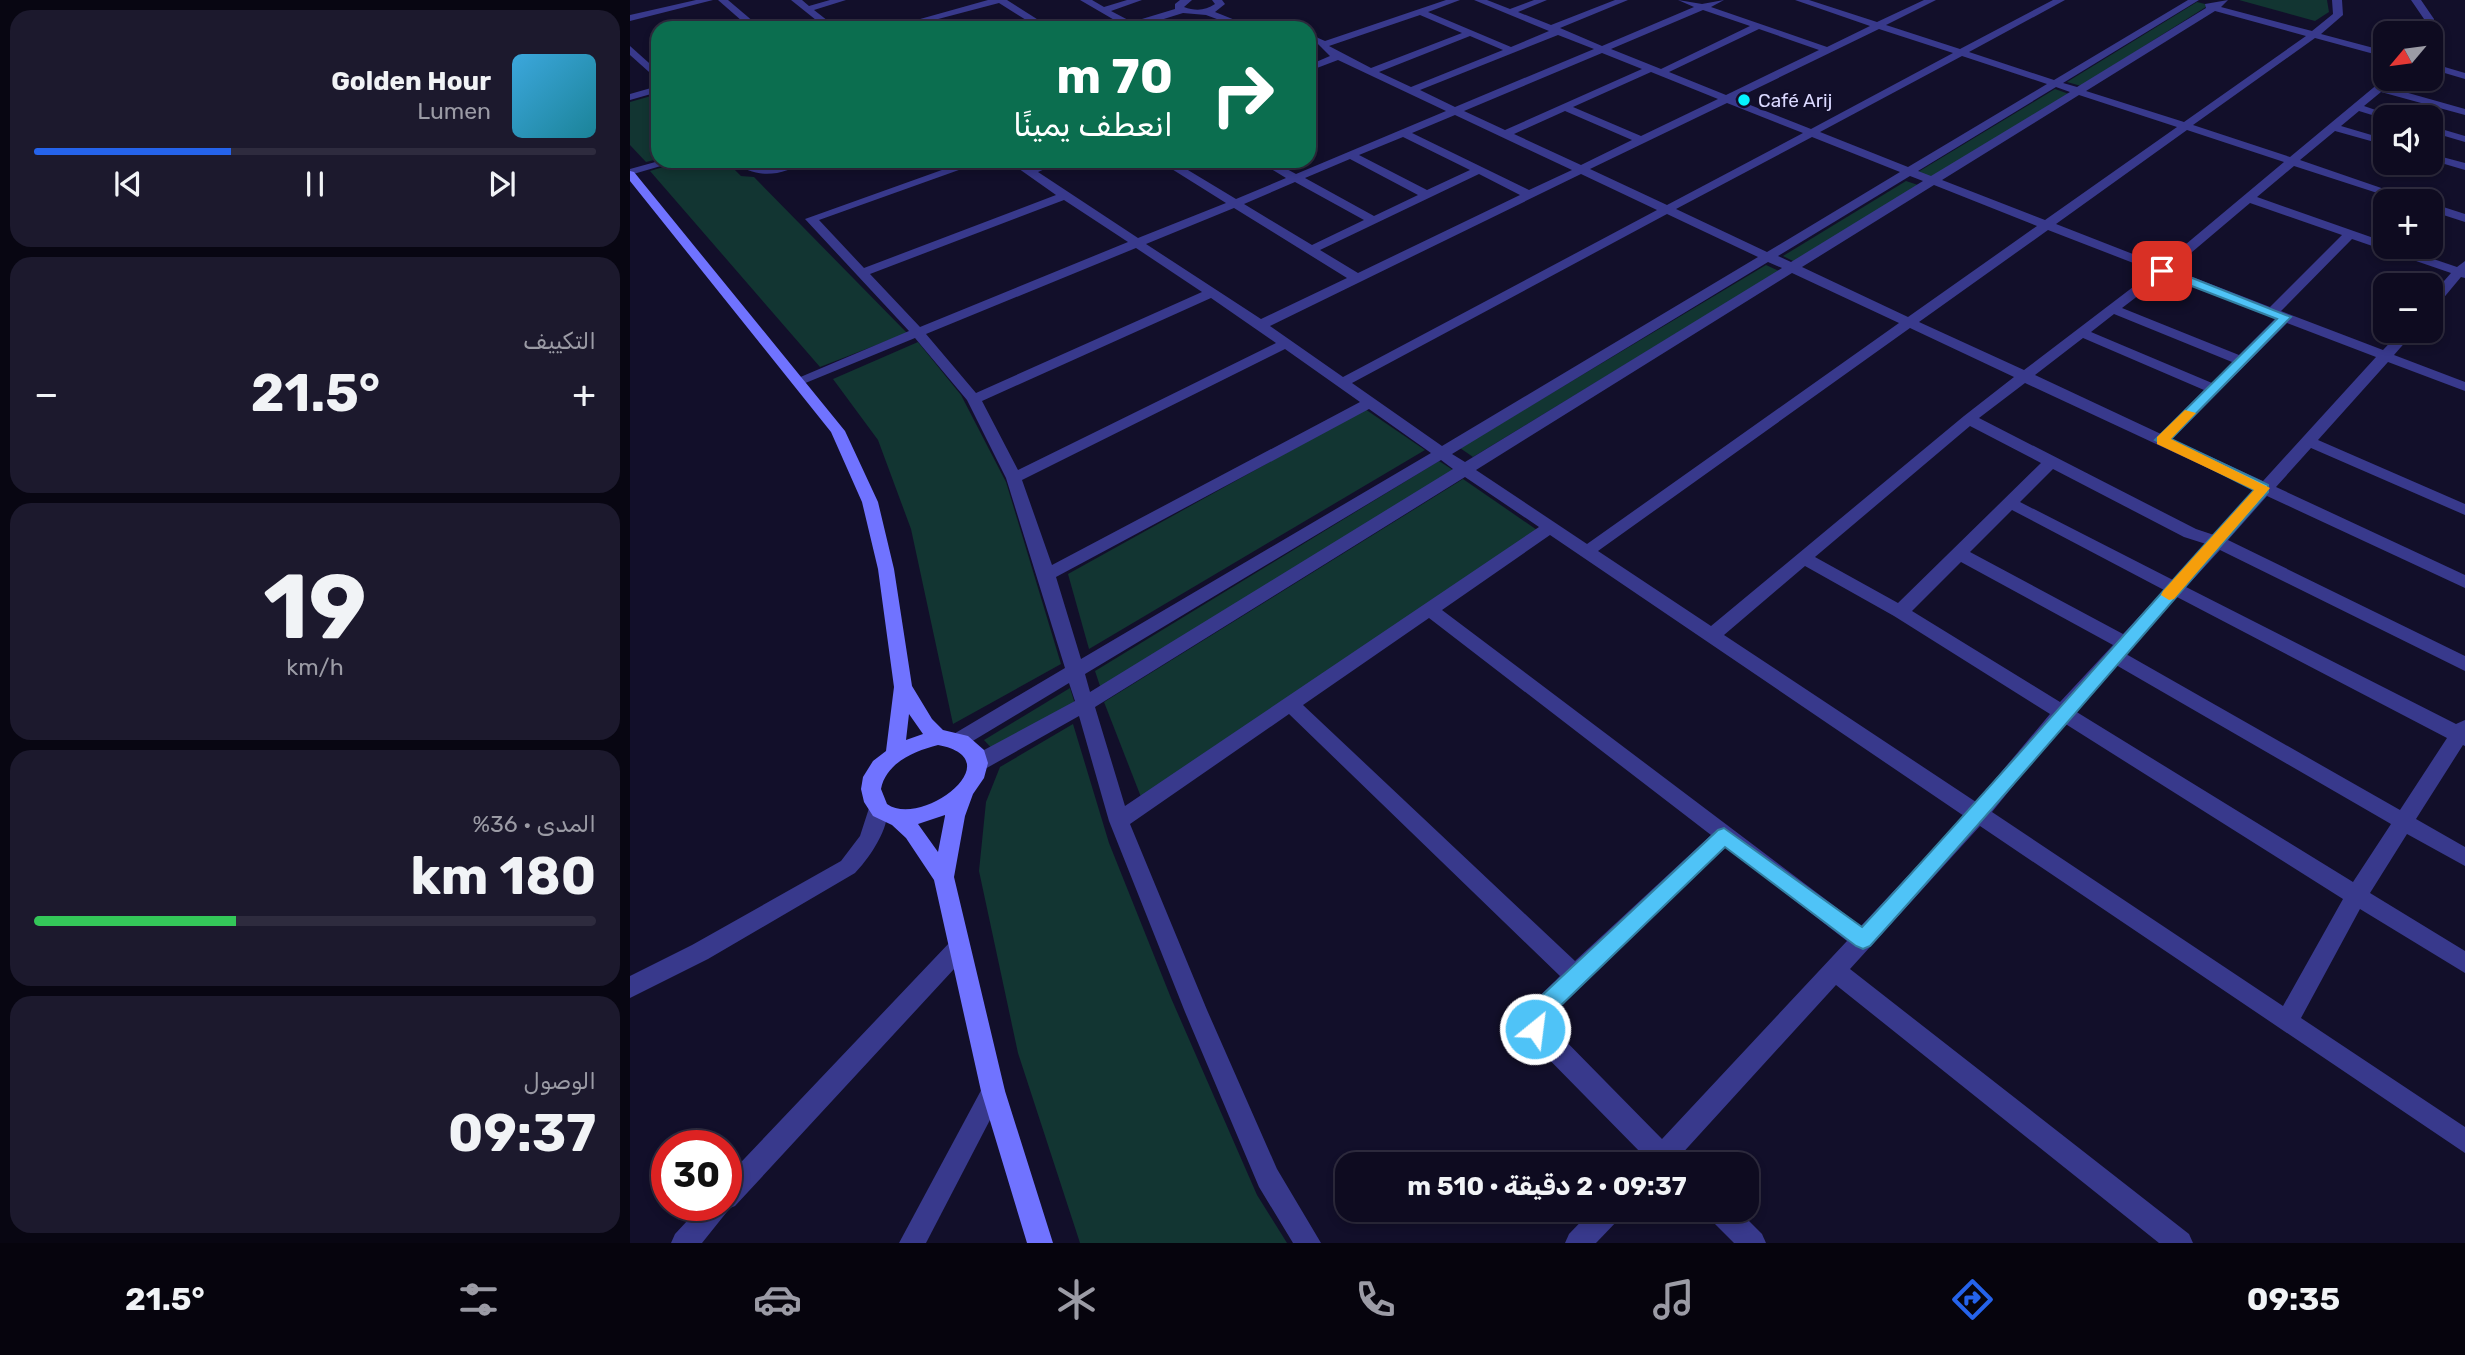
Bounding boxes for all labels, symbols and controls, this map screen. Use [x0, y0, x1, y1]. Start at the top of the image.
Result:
north arrow [2373, 21, 2443, 91]
map controls [2373, 21, 2443, 343]
text: 70 m [1056, 47, 1173, 105]
icon: right [1197, 49, 1288, 140]
text: Golden Hour [331, 66, 491, 97]
place label: Café Arij [1758, 89, 1832, 112]
marker: Café Arij [1736, 92, 1752, 108]
text: Lumen [417, 97, 491, 125]
button: sound [2373, 105, 2443, 175]
text: انعطف يمينًا [1013, 106, 1173, 144]
icon: previous [109, 165, 147, 203]
icon: pause [296, 165, 334, 203]
icon: next [483, 165, 521, 203]
button: + [2373, 189, 2443, 259]
pin [2132, 241, 2192, 301]
icon: arrive [2143, 252, 2181, 290]
button: − [2373, 273, 2443, 343]
text: التكييف [523, 327, 596, 355]
text: 21.5° [251, 362, 380, 424]
text: − [34, 371, 59, 417]
text: + [572, 371, 596, 417]
text: 19 [263, 553, 367, 661]
text: km/h [286, 653, 344, 681]
text: المدى · 36% [473, 810, 596, 838]
text: 180 km [410, 845, 596, 907]
position arrow [1498, 992, 1572, 1066]
text: الوصول [524, 1067, 596, 1095]
text: 09:37 [448, 1102, 596, 1164]
speed limit sign: 30 [651, 1130, 742, 1221]
text: 09:37 · 2 دقيقة · 510 m [1407, 1171, 1687, 1202]
icon: filters [454, 1275, 503, 1324]
icon: car [753, 1275, 802, 1324]
icon: climate [1052, 1275, 1101, 1324]
icon: phone [1351, 1275, 1400, 1324]
icon: music [1649, 1275, 1698, 1324]
icon: directions [1948, 1275, 1997, 1324]
text: 21.5° [125, 1280, 205, 1318]
text: 09:35 [2247, 1280, 2340, 1318]

